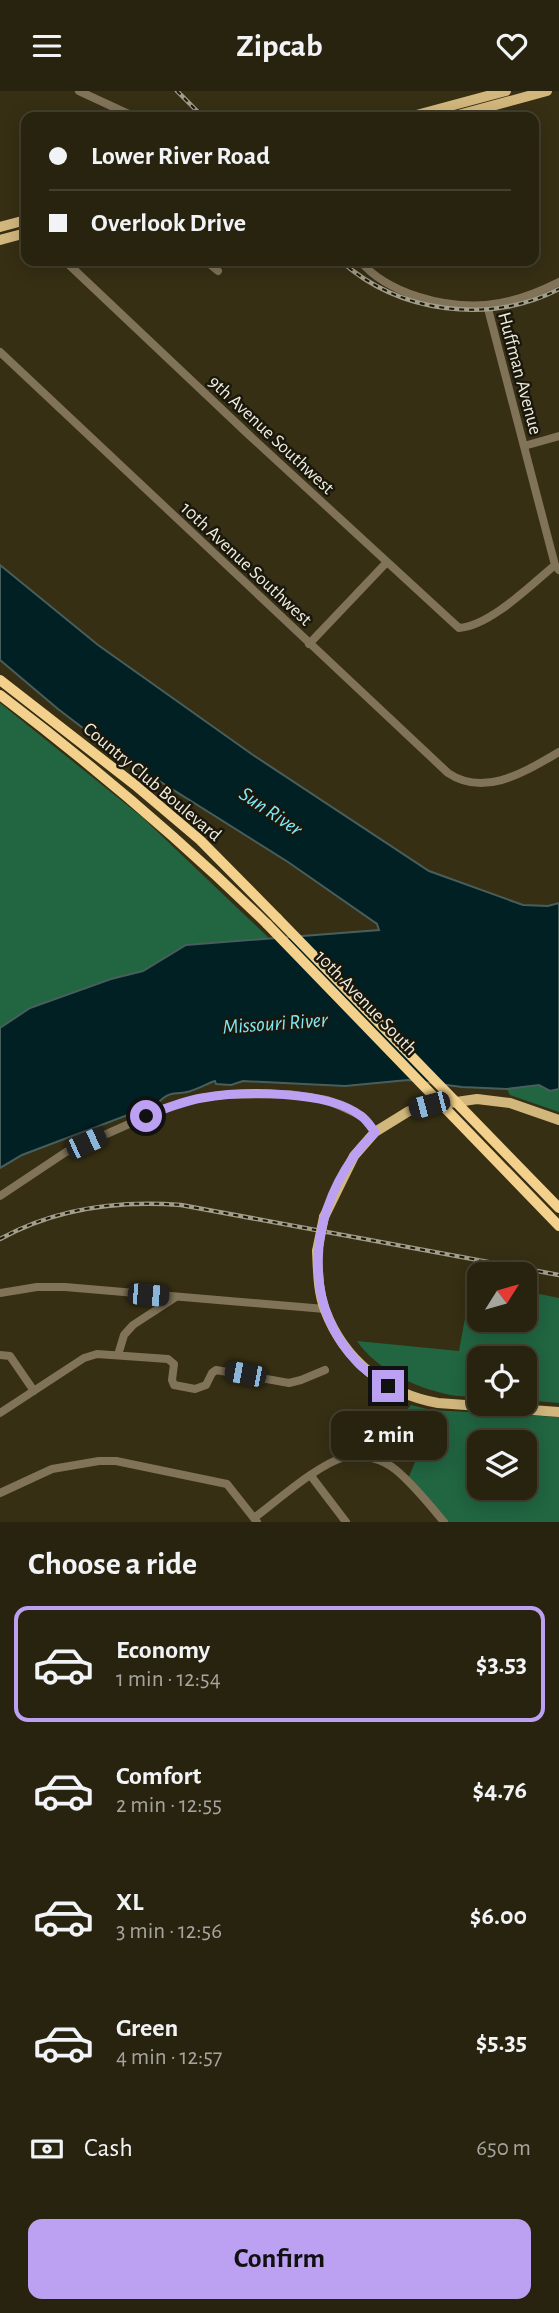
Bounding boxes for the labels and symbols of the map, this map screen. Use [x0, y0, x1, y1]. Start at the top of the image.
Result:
street label: Huffman Avenue [494, 310, 545, 437]
street label: 9th Avenue Southwest [204, 372, 337, 498]
street label: 10th Avenue Southwest [177, 499, 315, 630]
street label: Country Club Boulevard [79, 719, 225, 845]
water label: Sun River [235, 783, 307, 841]
street label: 10th Avenue South [311, 947, 421, 1059]
water label: Missouri River [222, 1009, 329, 1038]
car [406, 1089, 453, 1121]
route start [130, 1100, 162, 1132]
car [63, 1125, 110, 1161]
north arrow [467, 1262, 537, 1332]
car [127, 1283, 170, 1307]
car [223, 1360, 268, 1388]
route end [372, 1370, 404, 1402]
callout: 2 min [330, 1411, 446, 1459]

